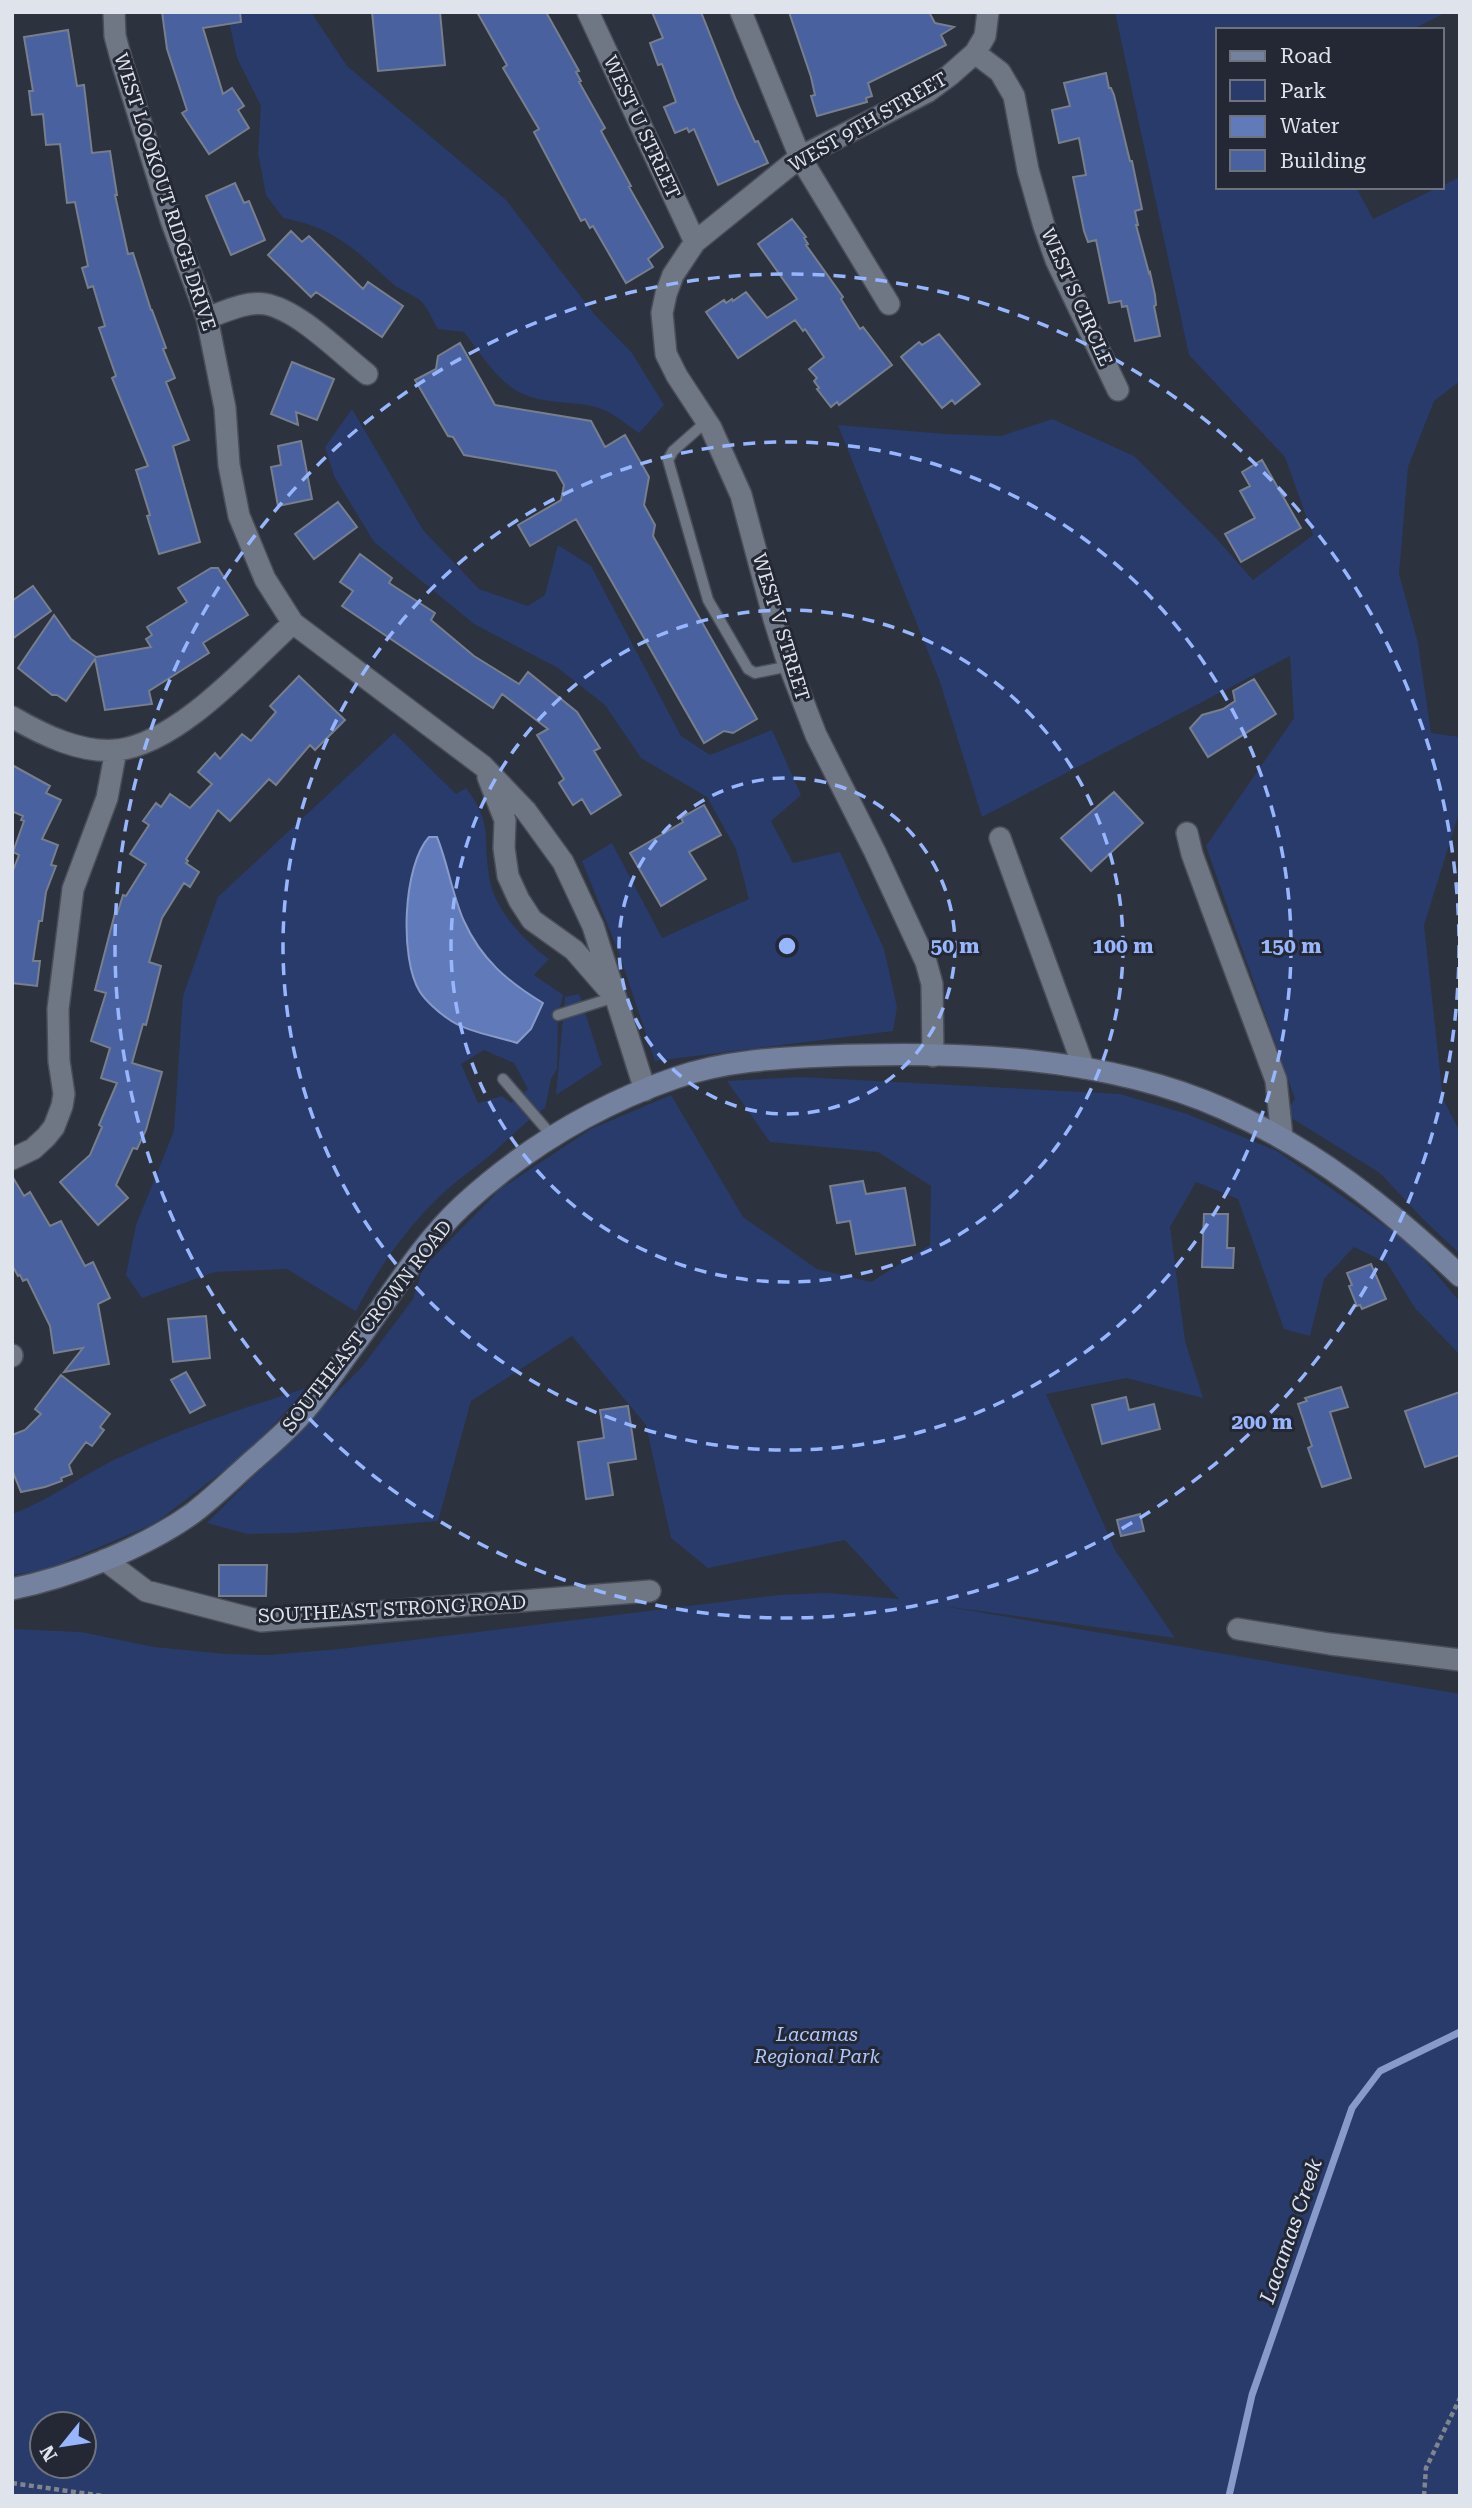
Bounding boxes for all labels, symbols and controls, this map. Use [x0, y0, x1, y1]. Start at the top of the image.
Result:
legend [1216, 28, 1444, 189]
text: Road [1280, 44, 1332, 68]
street label: WEST LOOKOUT RIDGE DRIVE [109, 50, 221, 334]
street label: WEST U STREET [599, 52, 685, 202]
street label: WEST 9TH STREET [785, 67, 951, 177]
text: Park [1280, 79, 1326, 103]
text: Water [1280, 114, 1340, 138]
text: Building [1280, 149, 1366, 173]
street label: WEST S CIRCLE [1036, 224, 1118, 370]
street label: WEST V STREET [748, 550, 814, 704]
centre of rings [775, 934, 799, 958]
text: 50 m [930, 934, 980, 958]
text: 100 m [1093, 934, 1153, 958]
text: 150 m [1261, 934, 1321, 958]
street label: SOUTHEAST CROWN ROAD [277, 1216, 457, 1436]
text: 200 m [1232, 1410, 1292, 1434]
street label: SOUTHEAST STRONG ROAD [257, 1590, 527, 1628]
park label: Lacamas Regional Park [753, 2023, 880, 2068]
water label: Lacamas Creek [1255, 2155, 1327, 2307]
north arrow [28, 2410, 98, 2480]
text: N [35, 2441, 62, 2465]

